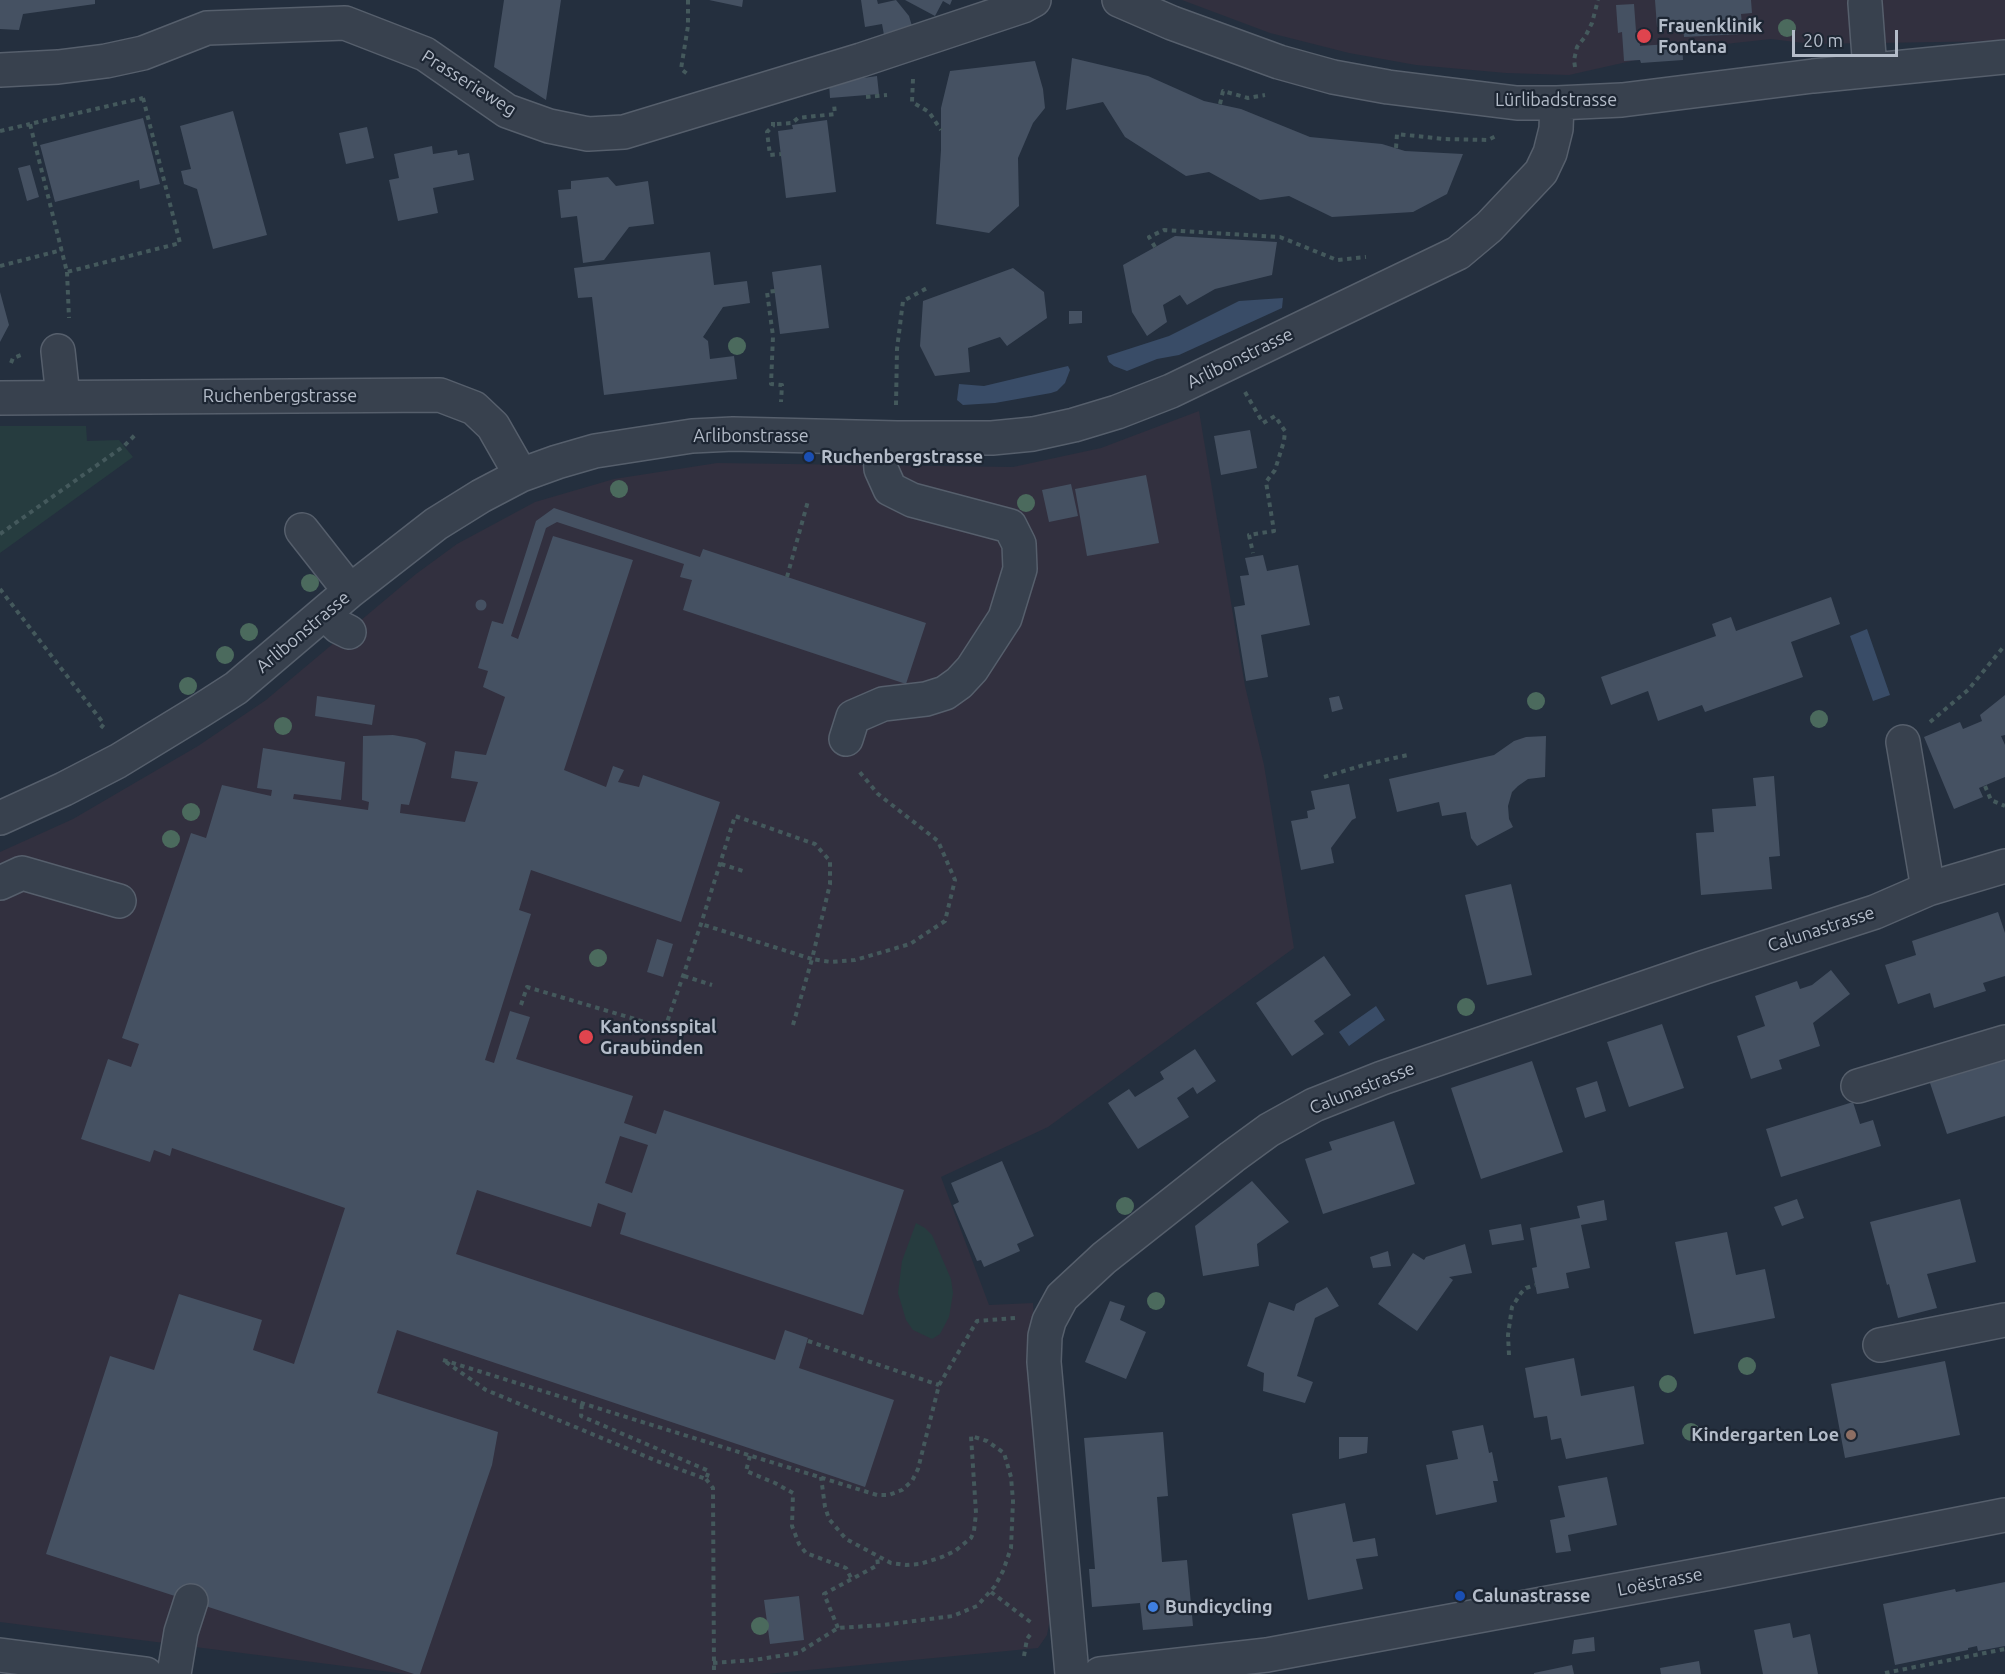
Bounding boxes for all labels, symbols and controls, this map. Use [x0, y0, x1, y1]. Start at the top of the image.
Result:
place label: Frauenklinik Fontana [1658, 15, 1762, 57]
scale bar [1795, 18, 1902, 56]
marker: Frauenklinik Fontana [1635, 27, 1653, 45]
text: 20 m [1803, 30, 1843, 50]
street label: Prasserieweg [418, 45, 520, 121]
street label: Lürlibadstrasse [1495, 89, 1617, 111]
street label: Arlibonstrasse [1183, 323, 1297, 393]
street label: Ruchenbergstrasse [203, 385, 357, 407]
street label: Arlibonstrasse [693, 425, 809, 447]
place label: Ruchenbergstrasse [821, 446, 983, 468]
marker: Ruchenbergstrasse [802, 450, 816, 464]
street label: Arlibonstrasse [252, 587, 354, 677]
street label: Calunastrasse [1765, 902, 1877, 956]
place label: Kantonsspital Graubünden [600, 1016, 716, 1058]
marker: Kantonsspital Graubünden [577, 1028, 595, 1046]
street label: Calunastrasse [1306, 1057, 1418, 1119]
place label: Kindergarten Loe [1691, 1424, 1839, 1446]
marker: Kindergarten Loe [1844, 1428, 1858, 1442]
street label: Loëstrasse [1616, 1563, 1704, 1601]
place label: Calunastrasse [1472, 1585, 1590, 1607]
marker: Calunastrasse [1453, 1589, 1467, 1603]
place label: Bundicycling [1165, 1596, 1273, 1618]
marker: Bundicycling [1146, 1600, 1160, 1614]

